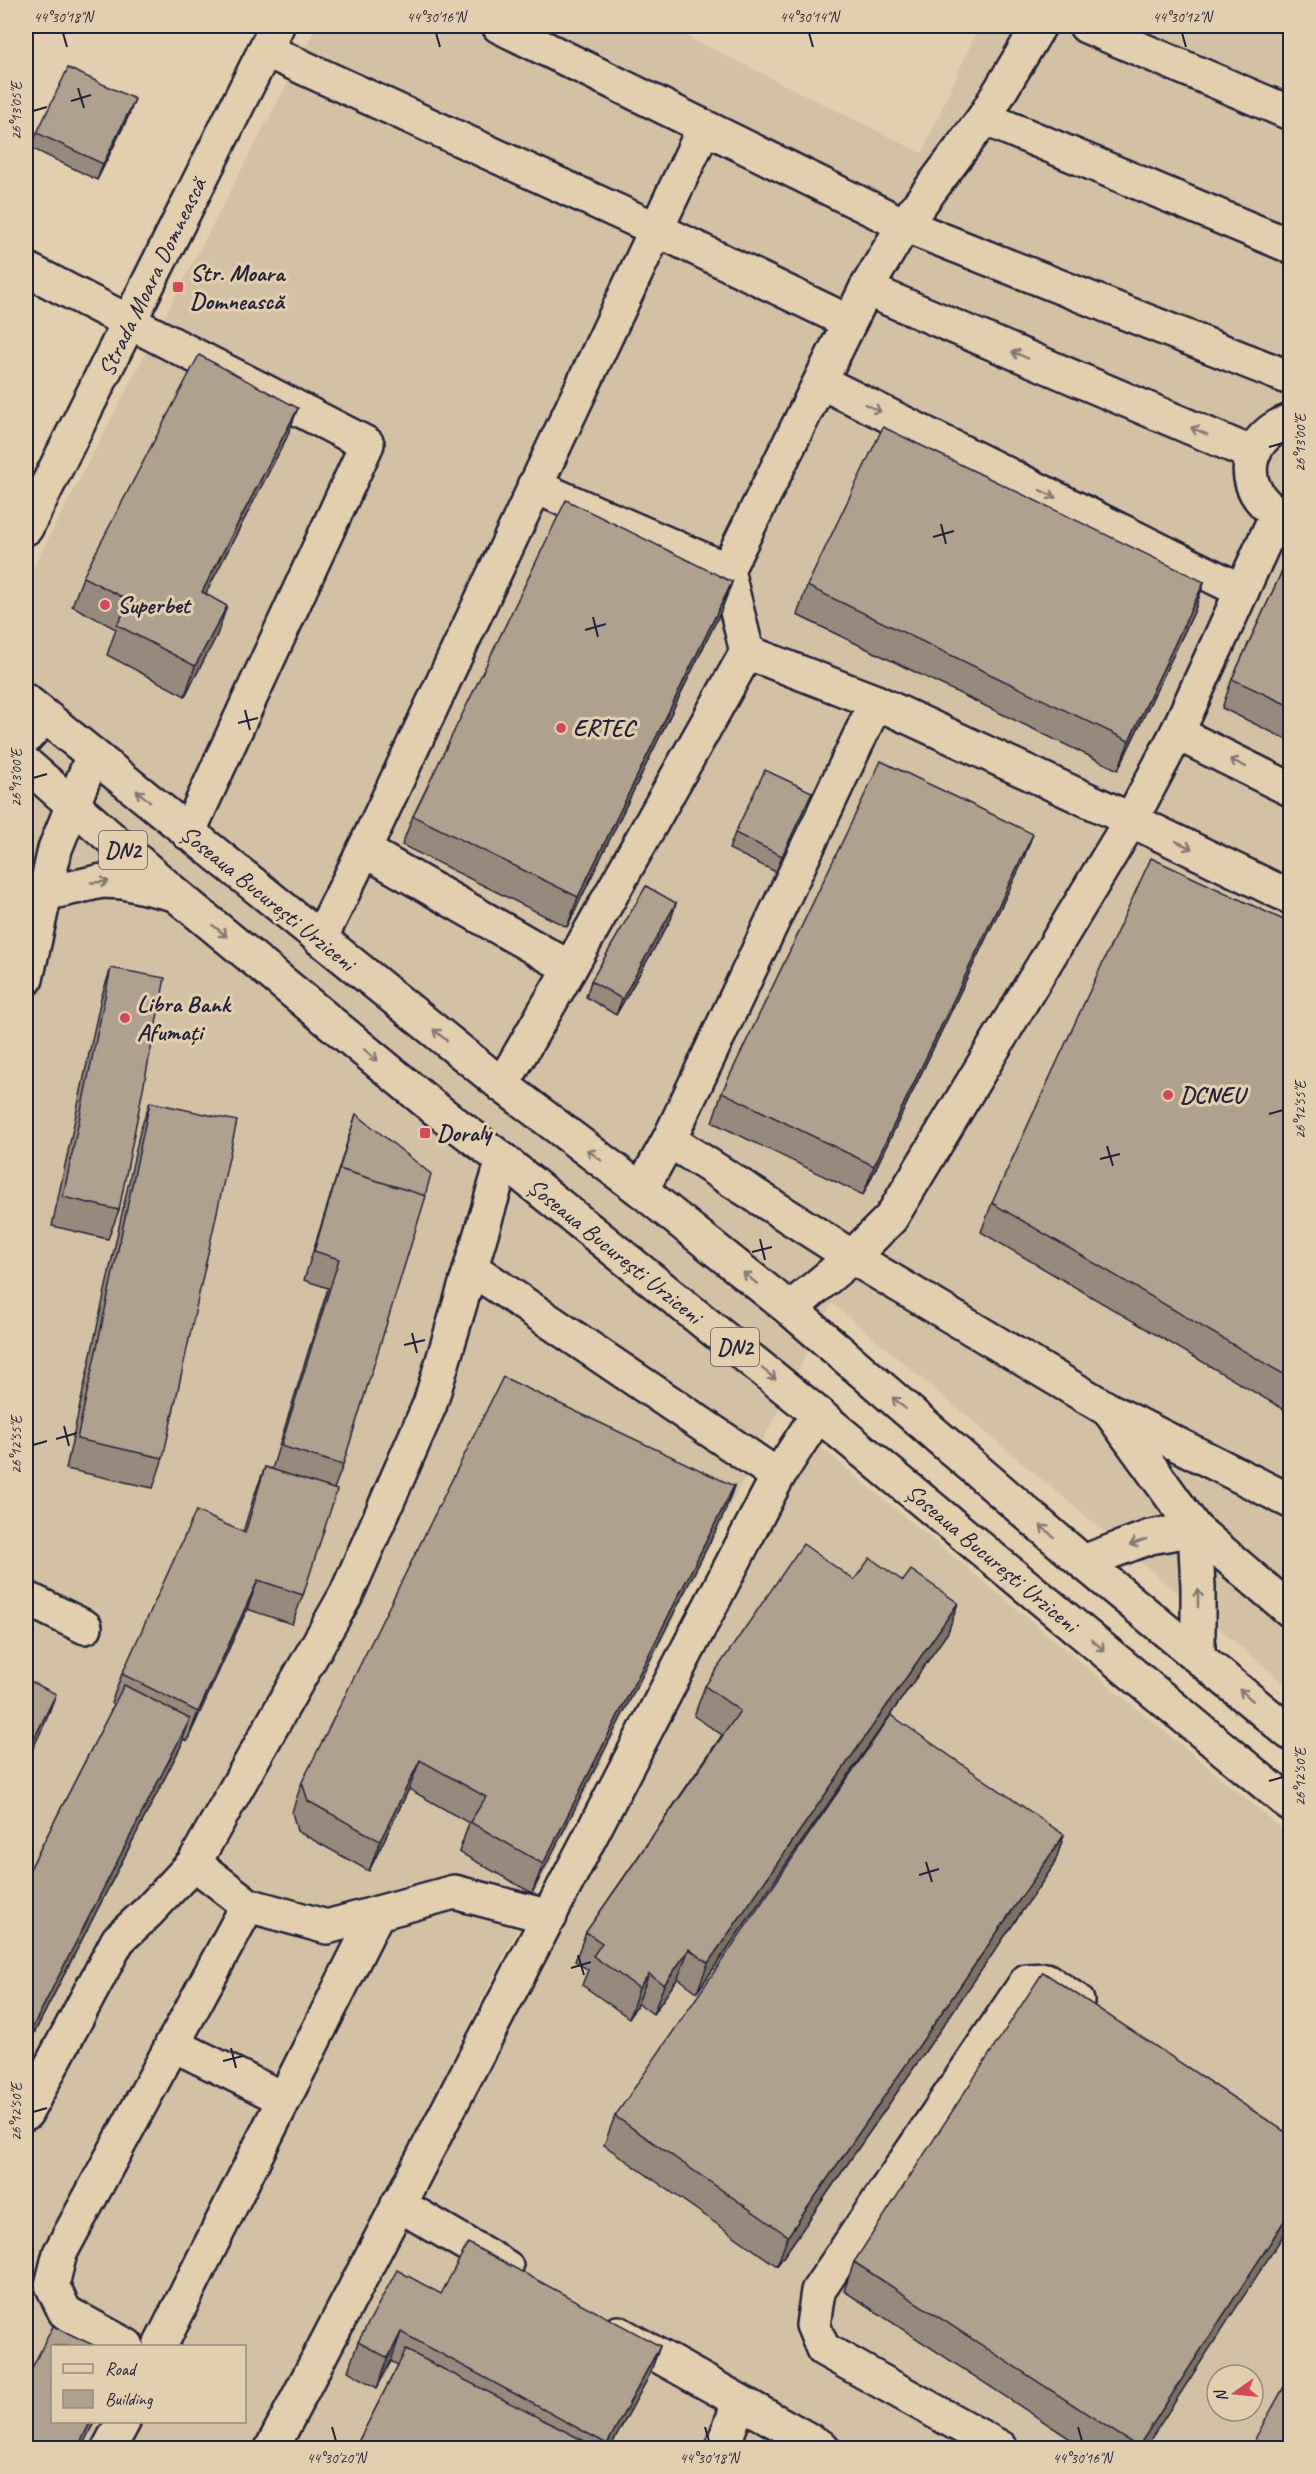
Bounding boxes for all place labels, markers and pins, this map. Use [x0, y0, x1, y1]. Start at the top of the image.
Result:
place label: Str. Moara Domnească [190, 258, 286, 316]
marker: Str. Moara Domnească [171, 280, 185, 294]
place label: Superbet [117, 590, 193, 620]
marker: Superbet [98, 598, 112, 612]
place label: ERTEC [573, 713, 638, 743]
marker: ERTEC [554, 721, 568, 735]
place label: Libra Bank Afumați [137, 989, 232, 1047]
marker: Libra Bank Afumați [118, 1011, 132, 1025]
place label: DCNEU [1180, 1080, 1248, 1110]
marker: DCNEU [1161, 1088, 1175, 1102]
place label: Doraly [437, 1118, 494, 1148]
marker: Doraly [418, 1126, 432, 1140]

